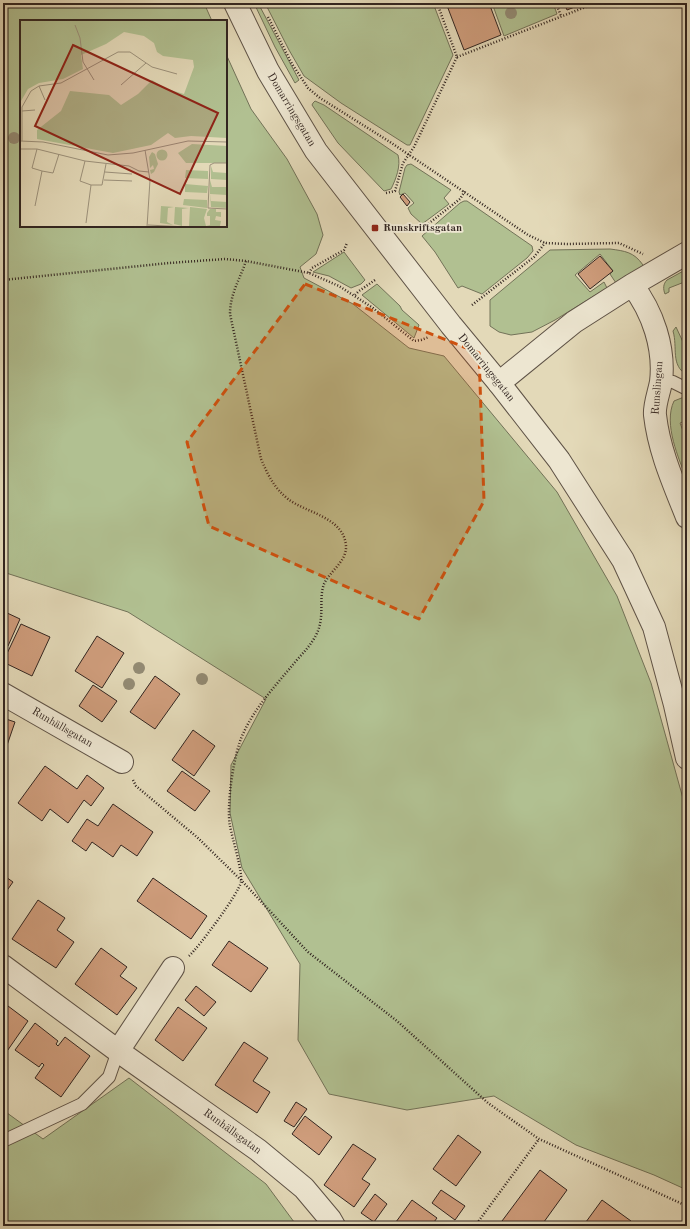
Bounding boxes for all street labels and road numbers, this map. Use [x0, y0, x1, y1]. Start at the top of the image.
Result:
street label: Domarringsgatan [265, 71, 317, 149]
street label: Domarringsgatan [455, 332, 517, 404]
street label: Runslingan [651, 361, 665, 415]
street label: Runhällsgatan [30, 706, 94, 750]
street label: Runhällsgatan [201, 1107, 263, 1157]

